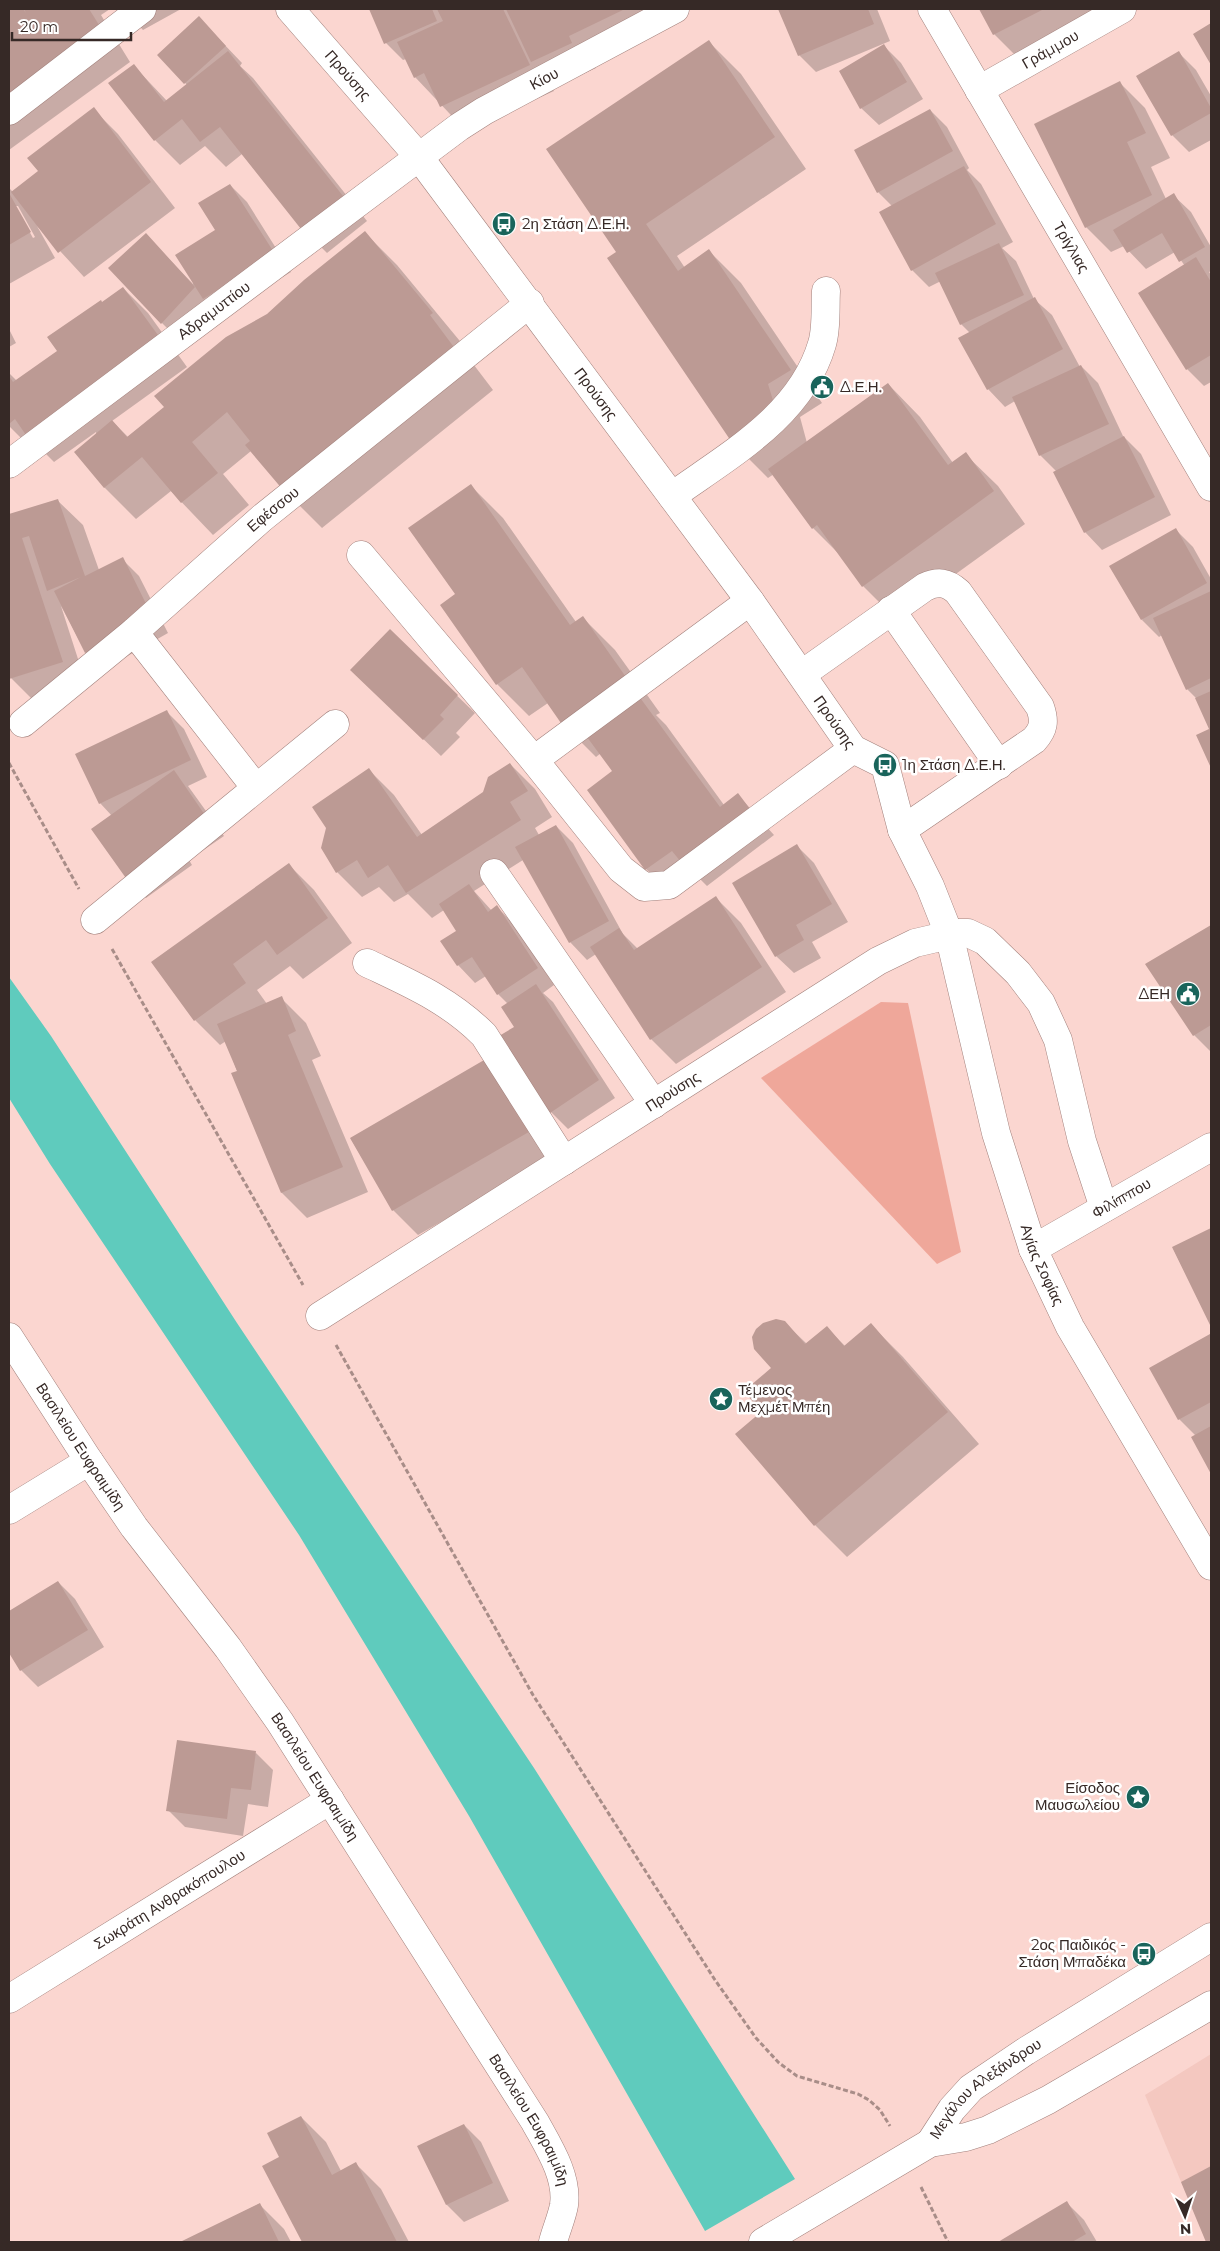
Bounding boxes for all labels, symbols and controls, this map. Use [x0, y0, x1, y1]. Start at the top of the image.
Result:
scale bar [12, 10, 131, 42]
text: 20 m [20, 17, 58, 36]
street label: Γράμμου [1018, 26, 1082, 73]
street label: Προύσης [321, 46, 375, 104]
street label: Κίου [526, 63, 562, 94]
bus stop icon: 2η Στάση Δ.Ε.Η. [491, 211, 517, 237]
place label: 2η Στάση Δ.Ε.Η. [522, 214, 629, 233]
street label: Τρίγλιας [1049, 218, 1094, 276]
street label: Αδραμυττίου [174, 277, 254, 343]
street label: Προύσης [570, 364, 622, 424]
public building icon: Δ.Ε.Η. [809, 374, 835, 400]
place label: Δ.Ε.Η. [840, 377, 882, 396]
street label: Εφέσσου [243, 482, 303, 536]
street label: Προύσης [810, 692, 860, 752]
bus stop icon: 1η Στάση Δ.Ε.Η. [872, 752, 898, 778]
place label: 1η Στάση Δ.Ε.Η. [902, 755, 1006, 774]
public building icon: ΔΕΗ [1175, 981, 1201, 1007]
place label: ΔΕΗ [1138, 984, 1170, 1003]
street label: Προύσης [642, 1067, 703, 1116]
street label: Φιλίππου [1088, 1173, 1154, 1222]
street label: Αγίας Σοφίας [1017, 1222, 1068, 1309]
street label: Βασιλείου Ευφραιμίδη [32, 1379, 130, 1514]
place label: Τέμενος Μεχμέτ Μπέη [738, 1380, 830, 1416]
place icon: Τέμενος Μεχμέτ Μπέη [708, 1386, 734, 1412]
street label: Βασιλείου Ευφραιμίδη [267, 1709, 363, 1844]
place label: Είσοδος Μαυσωλείου [1035, 1778, 1120, 1814]
place icon: Είσοδος Μαυσωλείου [1125, 1784, 1151, 1810]
street label: Σωκράτη Ανθρακόπουλου [90, 1845, 249, 1953]
place label: 2ος Παιδικός - Στάση Μπαδέκα [1019, 1935, 1126, 1971]
bus stop icon: 2ος Παιδικός - Στάση Μπαδέκα [1131, 1941, 1157, 1967]
street label: Μεγάλου Αλεξάνδρου [925, 2034, 1045, 2142]
street label: Βασιλείου Ευφραιμίδη [485, 2050, 573, 2187]
north arrow [1160, 2191, 1210, 2241]
text: N [1180, 2220, 1192, 2238]

